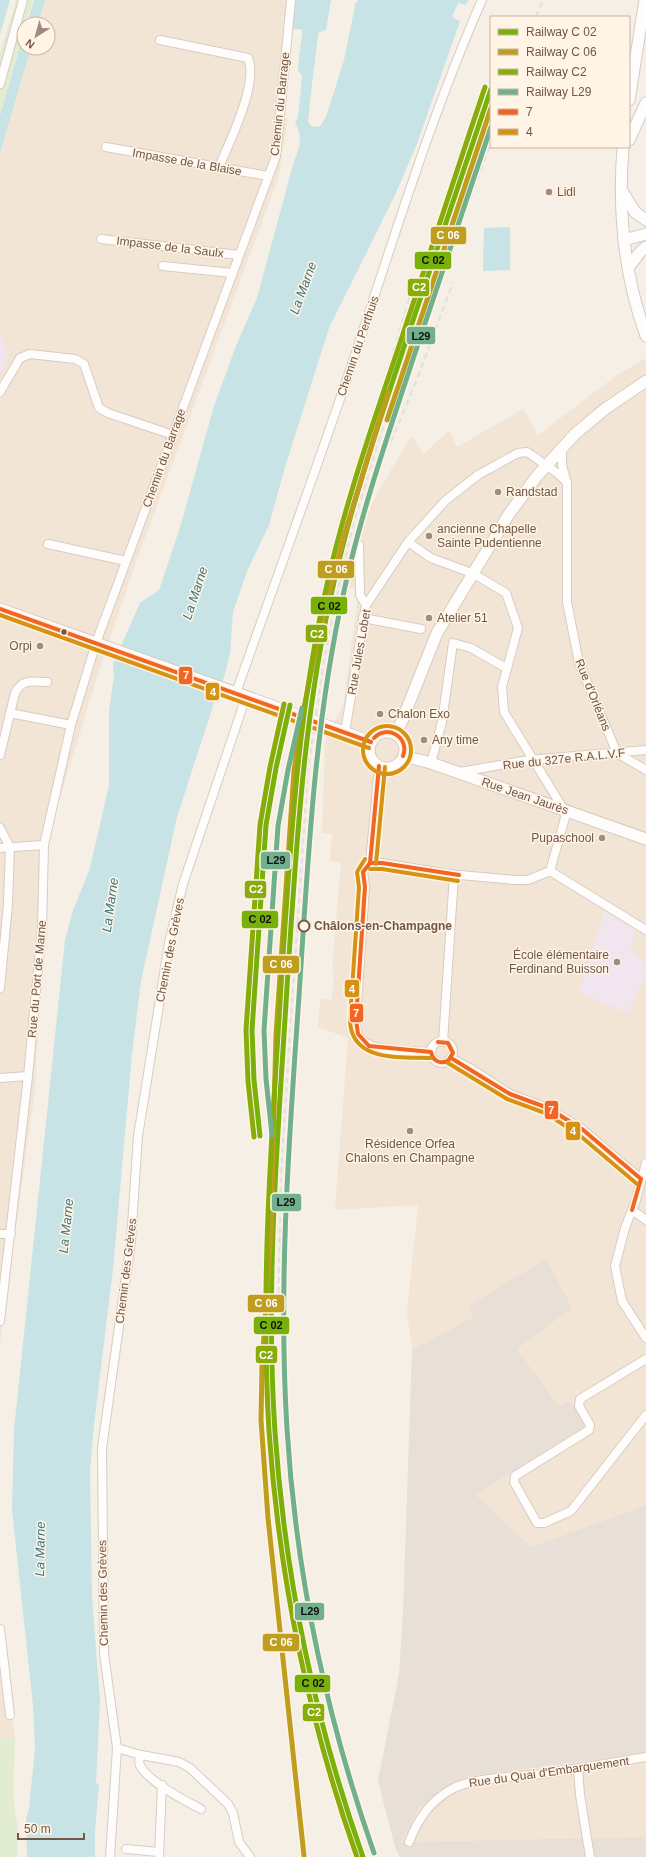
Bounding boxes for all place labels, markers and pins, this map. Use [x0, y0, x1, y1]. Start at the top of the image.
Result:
place label: Lidl [557, 185, 576, 199]
marker: Lidl [544, 187, 554, 197]
place label: Randstad [506, 485, 557, 499]
marker: Randstad [493, 487, 503, 497]
place label: ancienne Chapelle Sainte Pudentienne [437, 522, 542, 550]
marker: ancienne Chapelle Sainte Pudentienne [424, 531, 434, 541]
place label: Atelier 51 [437, 611, 488, 625]
marker: Atelier 51 [424, 613, 434, 623]
unlabelled marker [59, 627, 69, 637]
place label: Orpi [9, 639, 32, 653]
marker: Orpi [35, 641, 45, 651]
place label: Chalon Exo [388, 707, 450, 721]
marker: Chalon Exo [375, 709, 385, 719]
place label: Any time [432, 733, 479, 747]
marker: Any time [419, 735, 429, 745]
place label: Pupaschool [531, 831, 594, 845]
marker: Pupaschool [597, 833, 607, 843]
marker: Châlons-en-Champagne [297, 919, 311, 933]
place label: Châlons-en-Champagne [314, 919, 452, 933]
place label: École élémentaire Ferdinand Buisson [509, 947, 609, 976]
marker: École élémentaire Ferdinand Buisson [612, 957, 622, 967]
marker: Résidence Orfea Chalons en Champagne [405, 1126, 415, 1136]
place label: Résidence Orfea Chalons en Champagne [345, 1137, 475, 1165]

